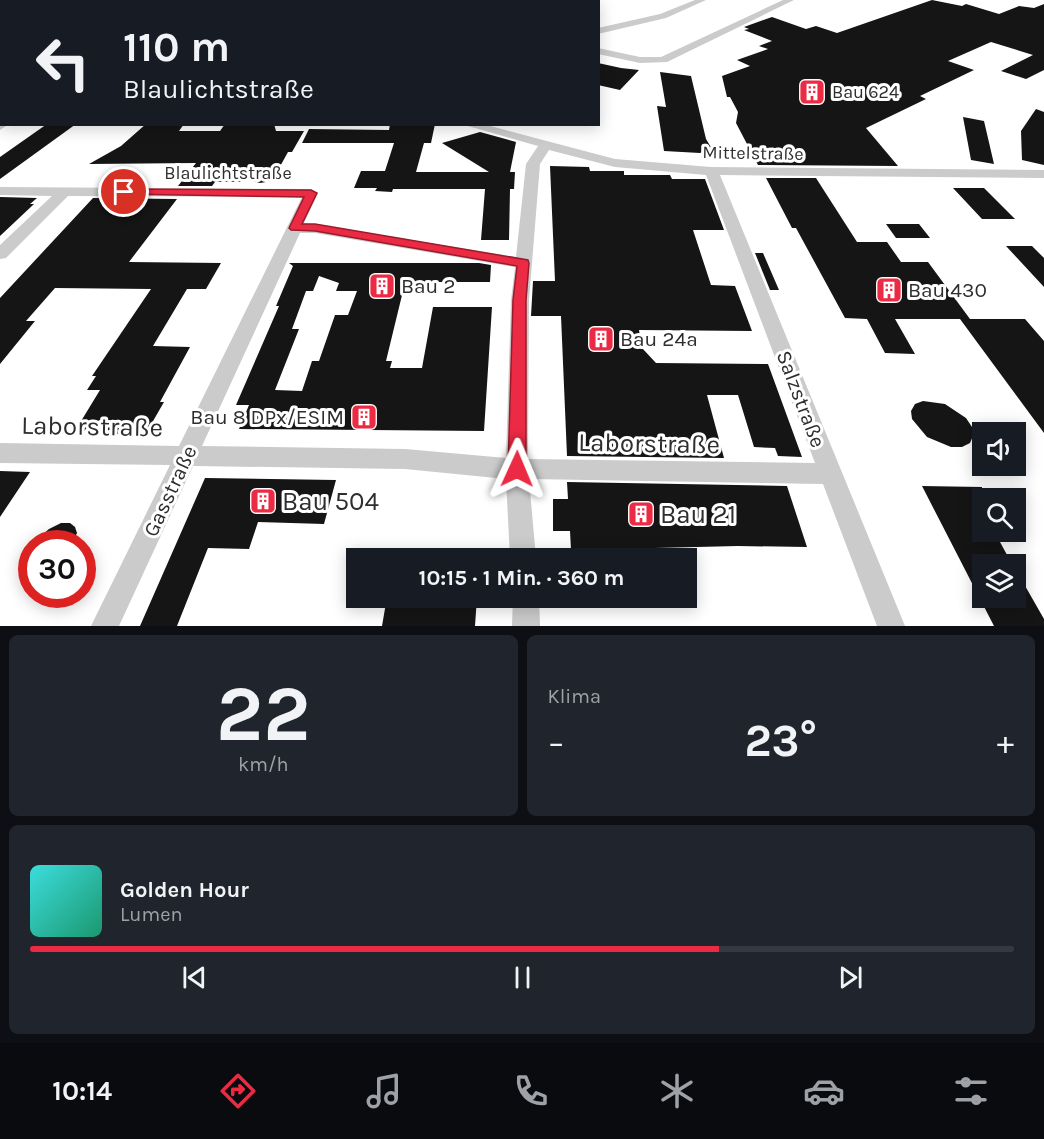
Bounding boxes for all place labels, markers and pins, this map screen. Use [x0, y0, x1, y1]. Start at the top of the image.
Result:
building icon: Bau 624 [797, 77, 827, 107]
place label: Bau 624 [832, 81, 899, 103]
pin [98, 166, 149, 217]
building icon: Bau 2 [367, 271, 397, 301]
place label: Bau 2 [401, 274, 455, 298]
building icon: Bau 430 [874, 275, 904, 305]
place label: Bau 430 [908, 278, 987, 302]
building icon: Bau 24a [586, 324, 616, 354]
place label: Bau 24a [620, 327, 698, 351]
building icon: Bau 8 DPx/ESIM [349, 402, 379, 432]
place label: Bau 8 DPx/ESIM [190, 405, 344, 429]
building icon: Bau 504 [248, 486, 278, 516]
place label: Bau 504 [282, 486, 379, 517]
building icon: Bau 21 [626, 499, 656, 529]
place label: Bau 21 [660, 499, 736, 530]

